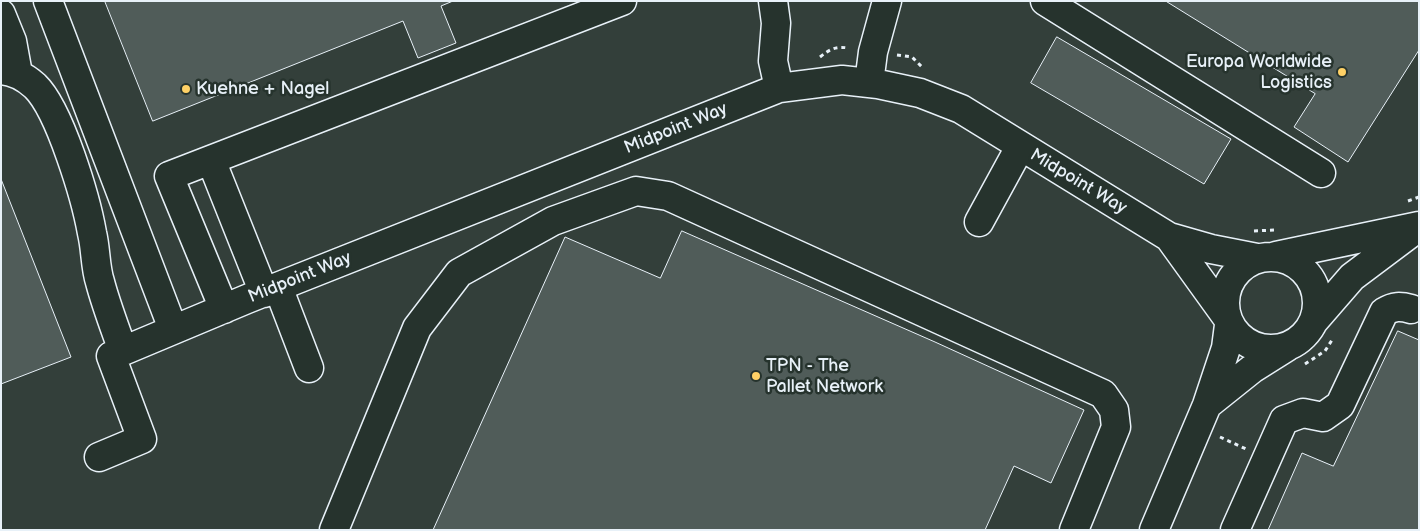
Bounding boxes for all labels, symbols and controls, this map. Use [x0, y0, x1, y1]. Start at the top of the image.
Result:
place label: Europa Worldwide Logistics [1186, 51, 1332, 94]
marker: Europa Worldwide Logistics [1336, 66, 1348, 78]
place label: Kuehne + Nagel [196, 78, 329, 100]
marker: Kuehne + Nagel [180, 83, 192, 95]
street label: Midpoint Way [621, 99, 731, 159]
street label: Midpoint Way [1026, 145, 1130, 219]
street label: Midpoint Way [245, 248, 355, 308]
place label: TPN - The Pallet Network [766, 355, 883, 398]
marker: TPN - The Pallet Network [750, 370, 762, 382]

